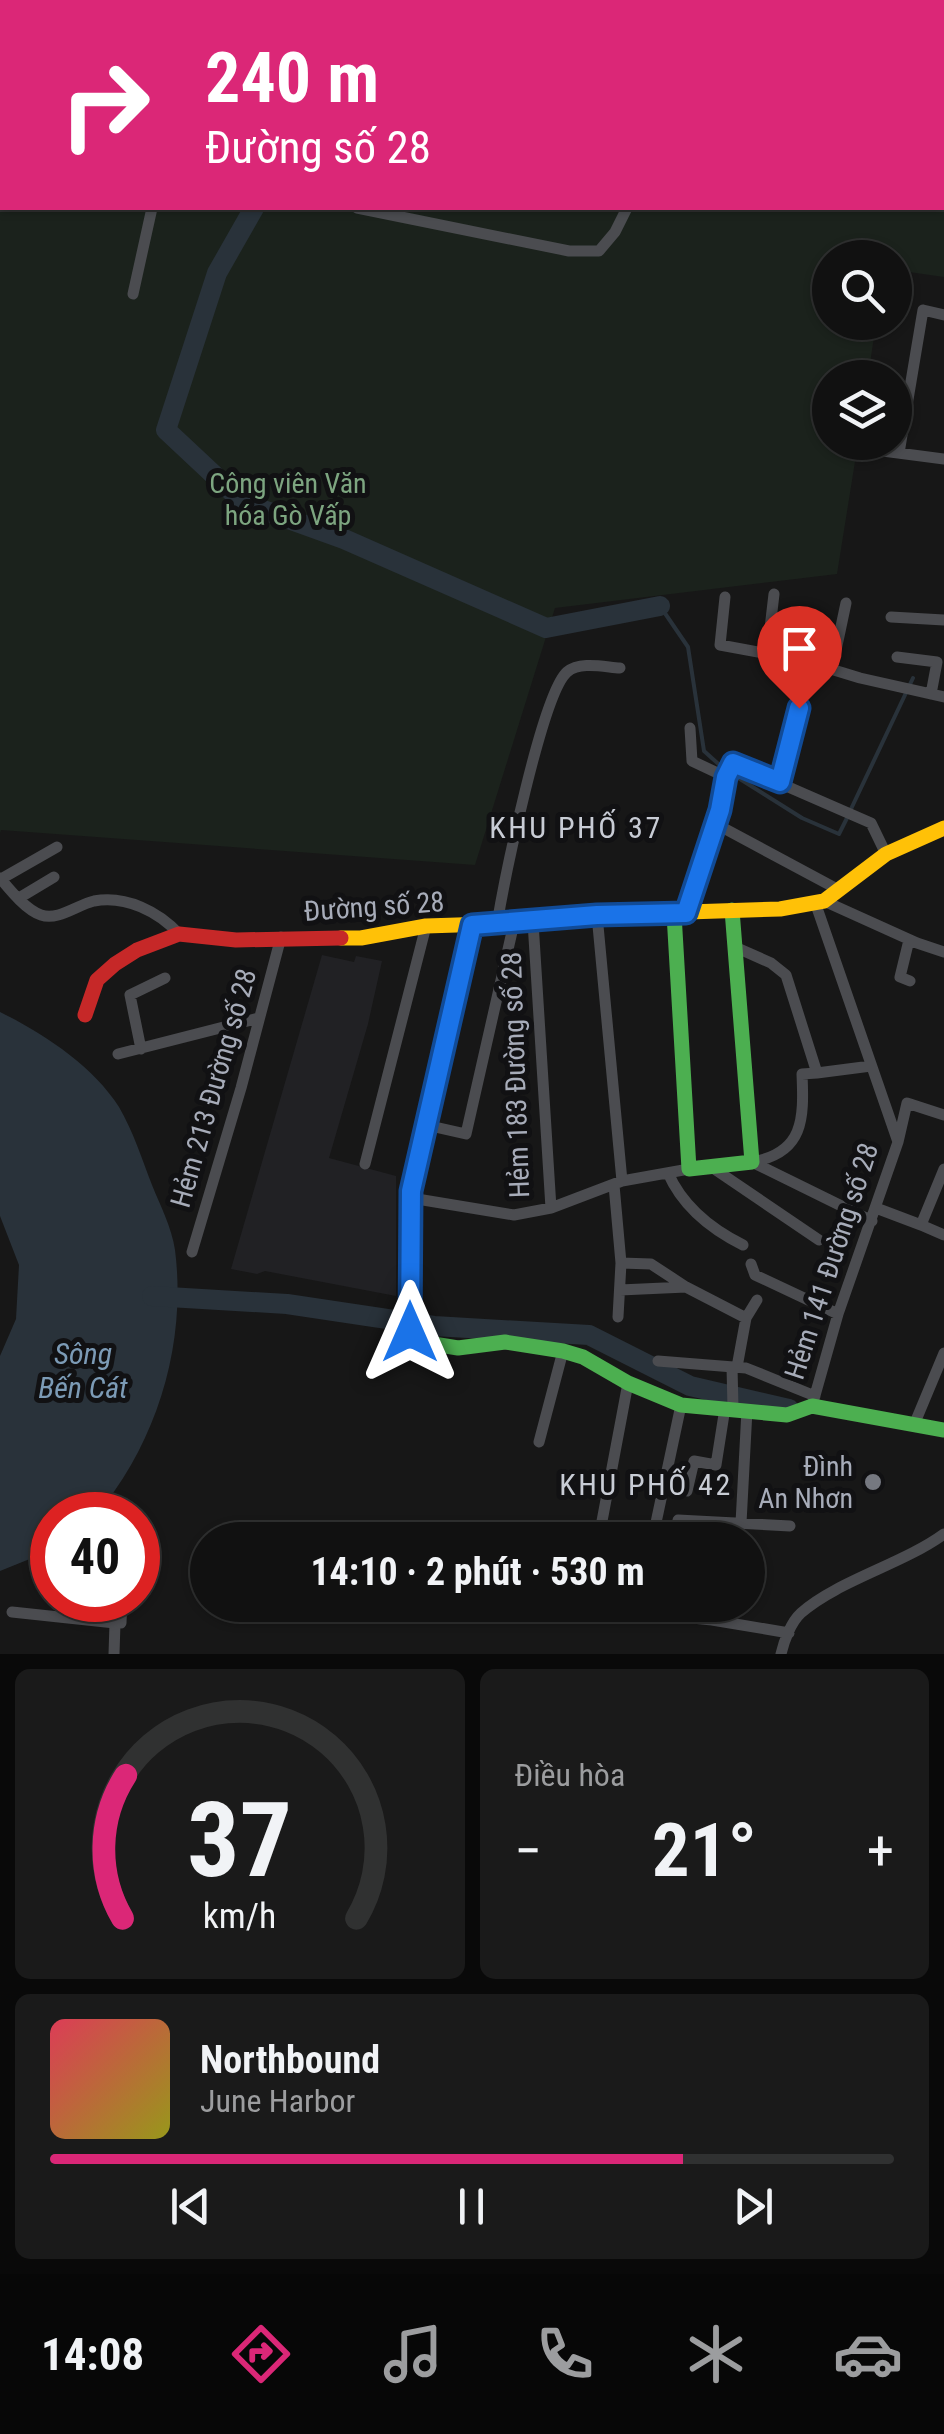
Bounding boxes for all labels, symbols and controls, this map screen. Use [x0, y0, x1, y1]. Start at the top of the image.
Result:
text: 240 m [205, 37, 379, 119]
icon: right [40, 40, 170, 170]
text: Đường số 28 [205, 121, 431, 174]
map controls [812, 240, 912, 460]
button: search [812, 240, 912, 340]
button: layers [812, 360, 912, 460]
park label: Công viên Văn hóa Gò Vấp [209, 467, 367, 532]
pin [757, 606, 842, 709]
icon: arrive [772, 621, 827, 676]
district label: KHU PHỐ 37 [489, 809, 663, 845]
street label: Đường số 28 [303, 885, 445, 928]
street label: Hẻm 183 Đường số 28 [495, 951, 536, 1199]
street label: Hẻm 213 Đường số 28 [164, 965, 263, 1211]
street label: Hẻm 141 Đường số 28 [778, 1139, 885, 1383]
position arrow [358, 1280, 462, 1384]
water label: Sông Bến Cát [38, 1336, 128, 1405]
place label: Đình An Nhơn [758, 1450, 853, 1515]
district label: KHU PHỐ 42 [559, 1466, 733, 1502]
marker: Đình An Nhơn [862, 1471, 884, 1493]
speed limit sign: 40 [30, 1492, 160, 1622]
text: 14:10 · 2 phút · 530 m [310, 1550, 645, 1594]
text: Điều hòa [515, 1756, 625, 1794]
text: 37 [187, 1780, 292, 1901]
text: 21° [652, 1806, 757, 1894]
text: − [515, 1819, 542, 1883]
text: + [867, 1819, 894, 1883]
text: km/h [203, 1895, 277, 1937]
text: Northbound [200, 2038, 380, 2082]
text: June Harbor [200, 2082, 355, 2120]
icon: previous [163, 2179, 218, 2234]
icon: pause [444, 2179, 499, 2234]
icon: next [726, 2179, 781, 2234]
icon: directions [226, 2319, 296, 2389]
icon: music [378, 2319, 448, 2389]
icon: phone [530, 2319, 600, 2389]
icon: climate [681, 2319, 751, 2389]
icon: car [833, 2319, 903, 2389]
text: 14:08 [41, 2328, 144, 2381]

